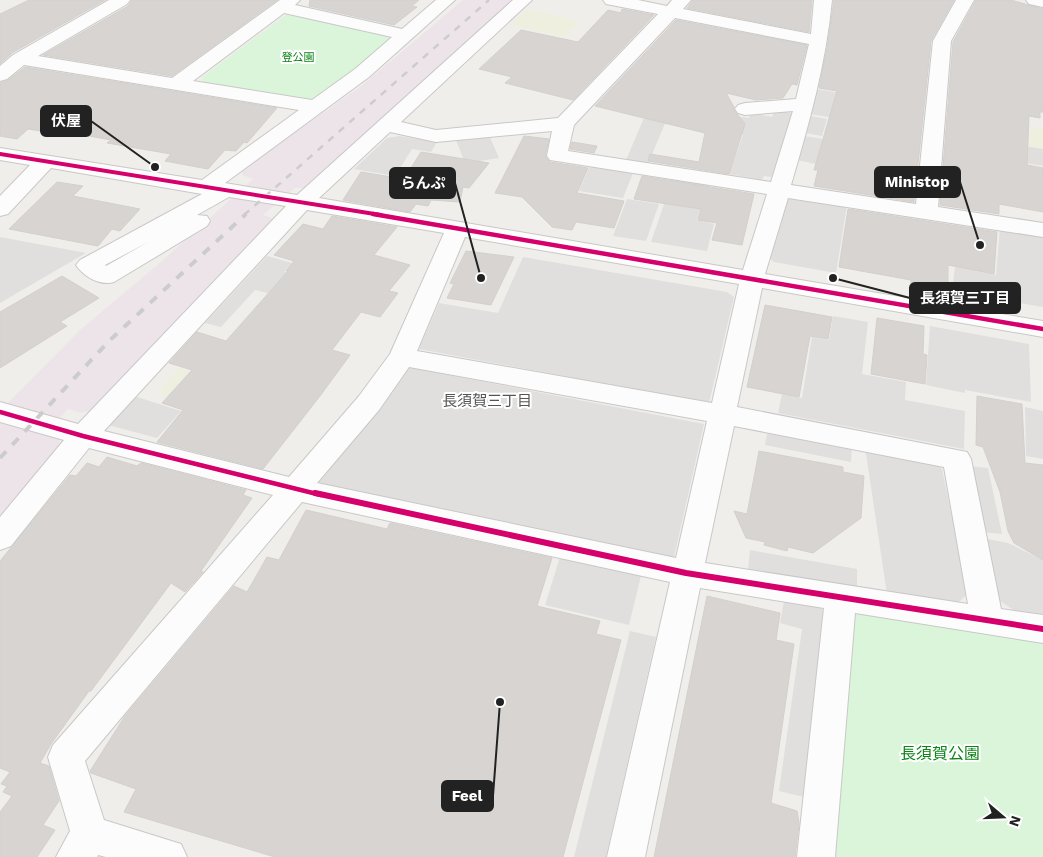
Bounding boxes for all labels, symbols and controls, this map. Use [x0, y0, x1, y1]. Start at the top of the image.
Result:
park label: 登公園 [282, 51, 315, 64]
callout: 伏屋 [41, 106, 91, 136]
text: 伏屋 [51, 112, 81, 130]
callout: Ministop [875, 167, 960, 197]
callout: らんぷ [390, 168, 455, 198]
text: Ministop [885, 173, 949, 191]
text: らんぷ [400, 174, 446, 192]
callout: 長須賀三丁目 [910, 283, 1020, 313]
text: 長須賀三丁目 [920, 289, 1010, 307]
district label: 長須賀三丁目 [442, 392, 532, 410]
park label: 長須賀公園 [900, 744, 980, 763]
callout: Feel [442, 781, 493, 811]
text: Feel [452, 787, 482, 805]
north arrow [978, 792, 1028, 842]
text: N [1006, 814, 1025, 829]

